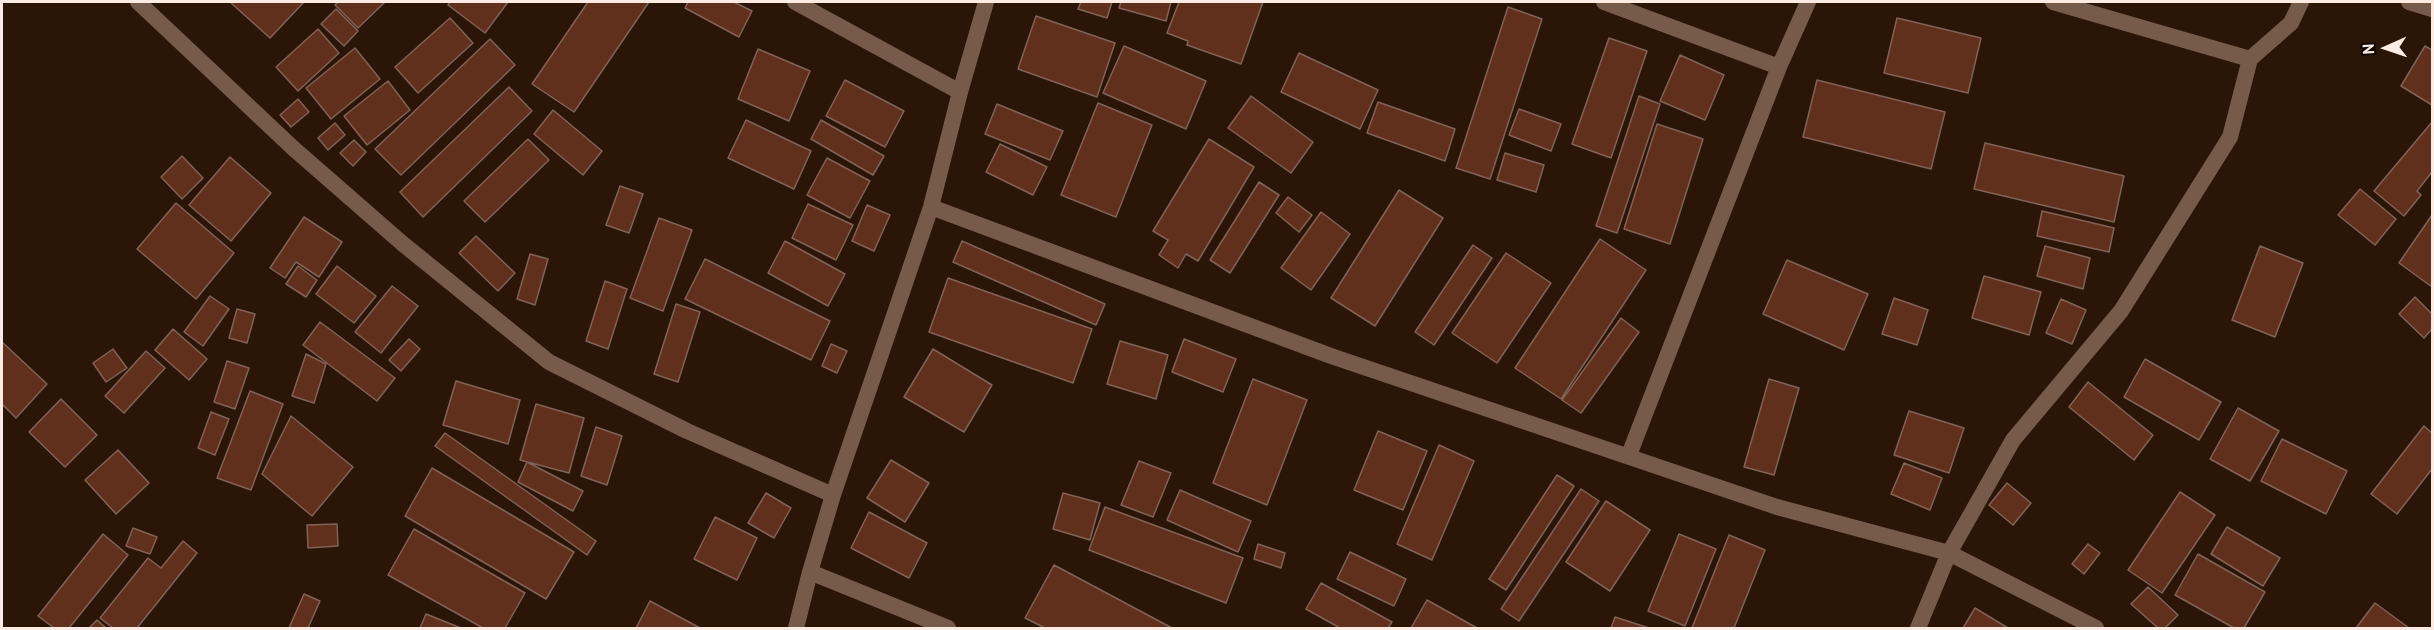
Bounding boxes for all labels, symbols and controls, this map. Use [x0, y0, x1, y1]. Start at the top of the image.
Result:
north arrow [2356, 18, 2416, 78]
text: N [2358, 43, 2378, 55]

